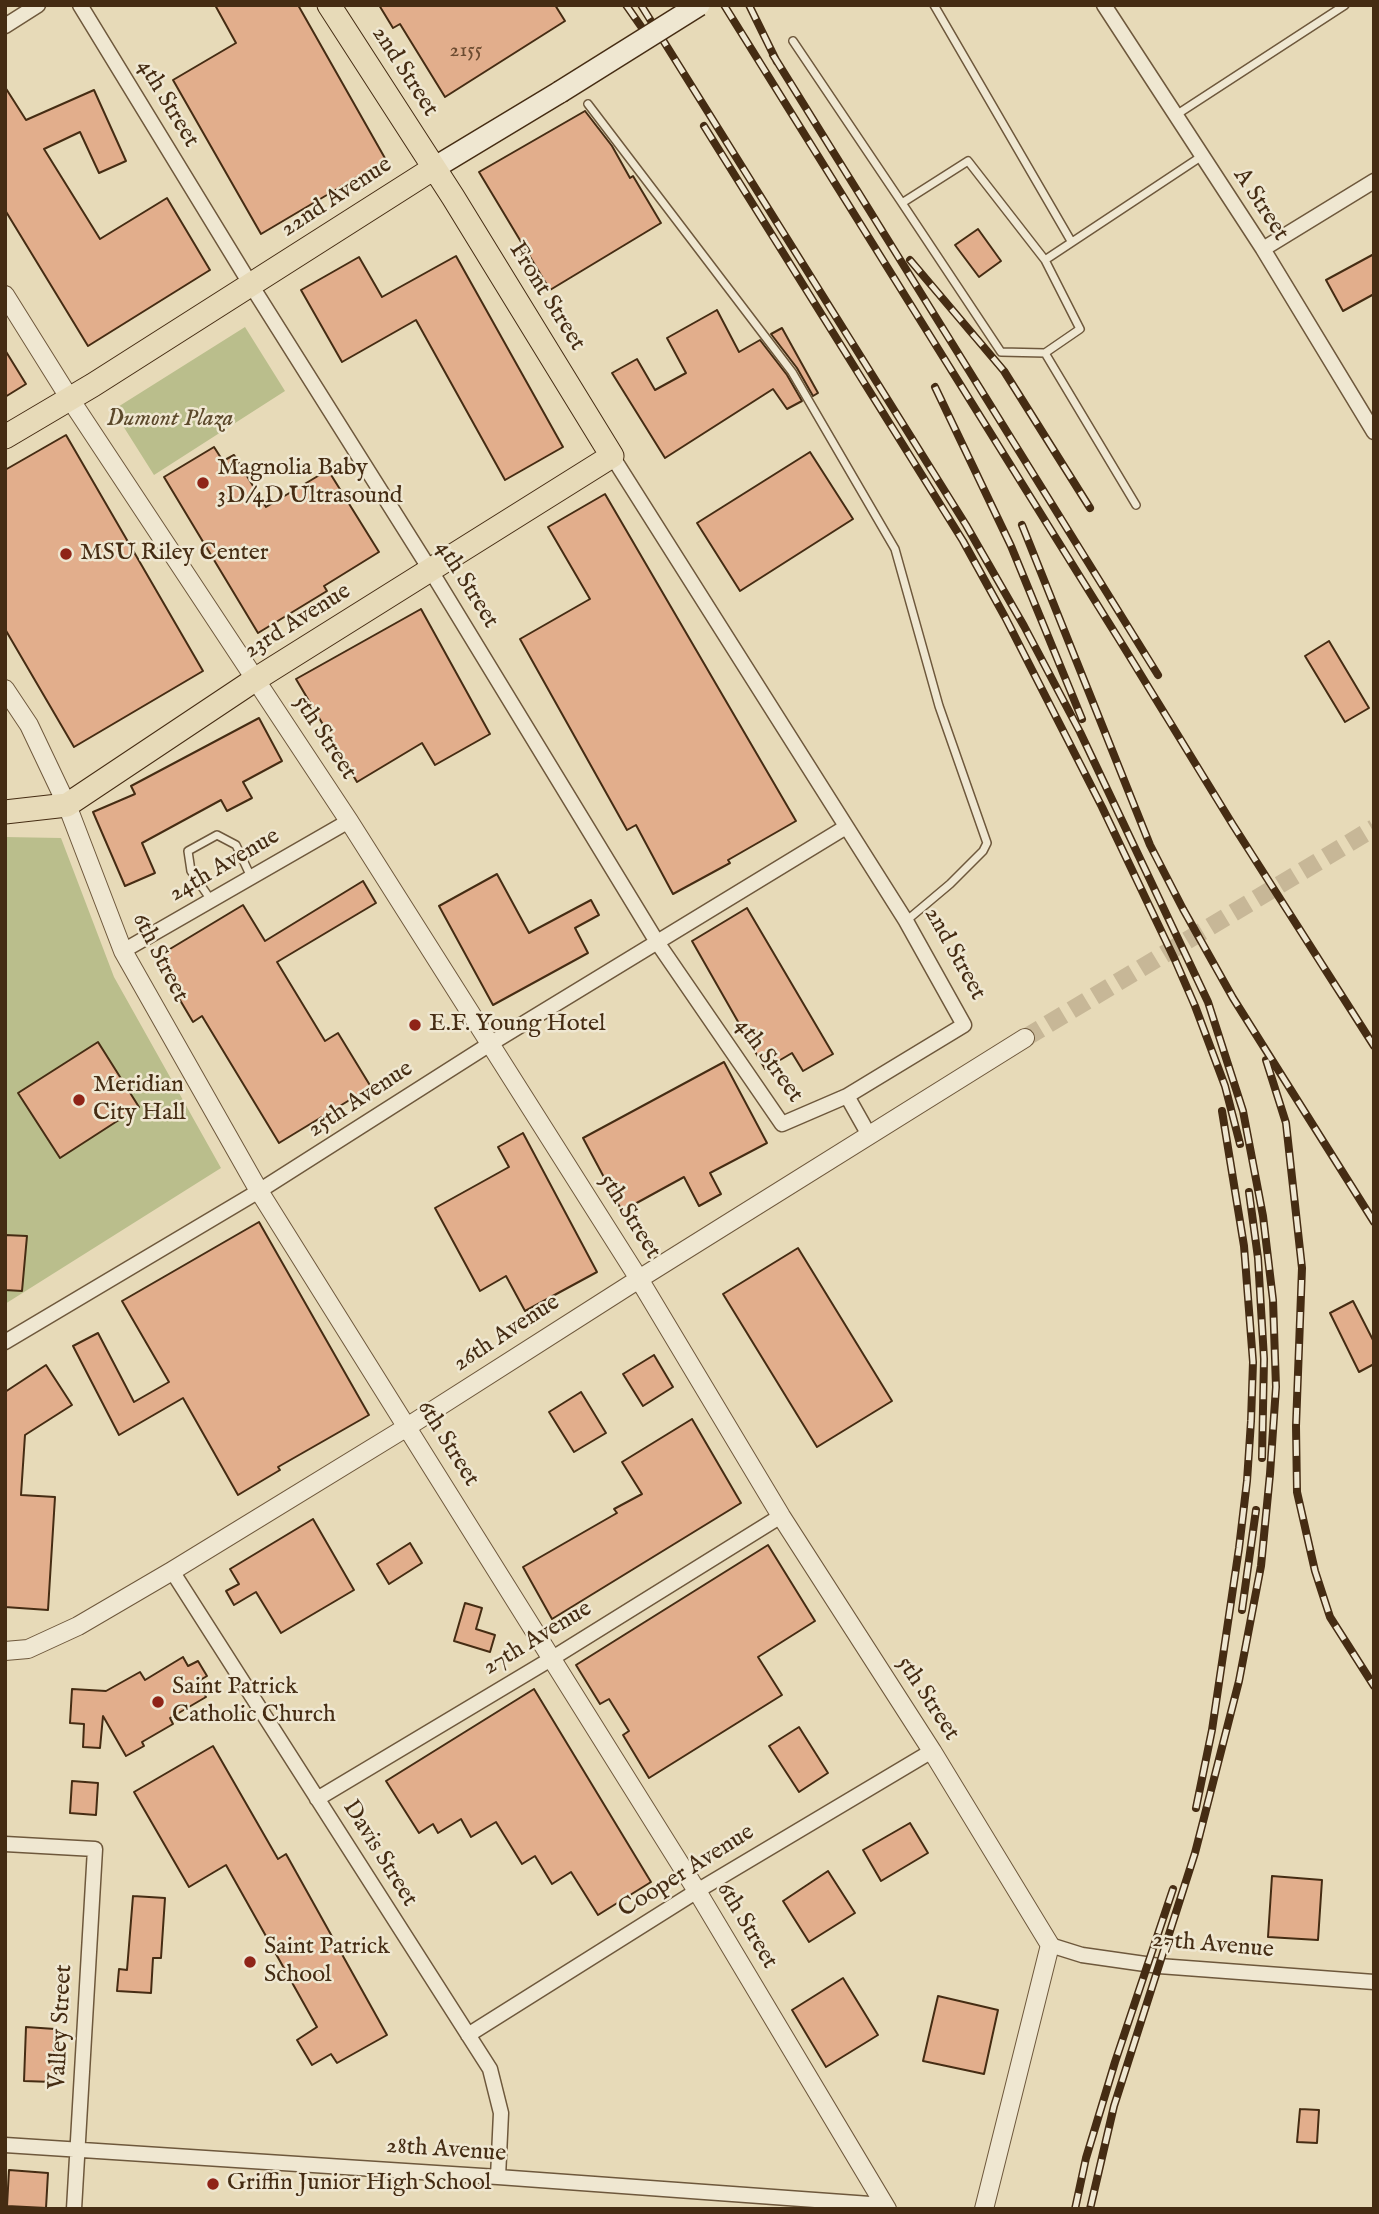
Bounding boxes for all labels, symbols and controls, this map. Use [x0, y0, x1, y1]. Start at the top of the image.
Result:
street label: 2nd Street [364, 22, 444, 122]
house number: 2155 [450, 39, 482, 65]
street label: 4th Street [130, 55, 204, 153]
street label: 22nd Avenue [276, 151, 398, 245]
street label: A Street [1226, 163, 1294, 247]
street label: Front Street [501, 237, 591, 357]
park label: Dumont Plaza [107, 406, 233, 434]
place label: Magnolia Baby 3D/4D Ultrasound [217, 455, 403, 511]
marker: Magnolia Baby 3D/4D Ultrasound [195, 475, 211, 491]
street label: 4th Street [428, 536, 504, 634]
place label: MSU Riley Center [80, 540, 268, 568]
marker: MSU Riley Center [58, 546, 74, 562]
street label: 23rd Avenue [239, 578, 357, 666]
street label: 5th Street [286, 691, 362, 785]
street label: 24th Avenue [165, 823, 285, 909]
street label: 2nd Street [917, 903, 991, 1005]
street label: 6th Street [124, 909, 194, 1007]
place label: E.F. Young Hotel [429, 1011, 605, 1039]
street label: 4th Street [728, 1013, 808, 1109]
marker: E.F. Young Hotel [407, 1017, 423, 1033]
street label: 25th Avenue [303, 1055, 419, 1145]
place label: Meridian City Hall [93, 1072, 186, 1128]
marker: Meridian City Hall [71, 1092, 87, 1108]
street label: 5th Street [592, 1169, 666, 1265]
street label: 26th Avenue [448, 1289, 566, 1379]
street label: 6th Street [409, 1396, 485, 1492]
street label: 27th Avenue [478, 1595, 598, 1683]
street label: 5th Street [889, 1652, 965, 1746]
place label: Saint Patrick Catholic Church [172, 1674, 336, 1730]
marker: Saint Patrick Catholic Church [150, 1694, 166, 1710]
street label: Davis Street [335, 1796, 423, 1912]
street label: Cooper Avenue [614, 1819, 760, 1925]
street label: 6th Street [709, 1877, 783, 1975]
street label: 27th Avenue [1151, 1926, 1275, 1966]
place label: Saint Patrick School [264, 1934, 390, 1990]
marker: Saint Patrick School [242, 1954, 258, 1970]
street label: Valley Street [44, 1964, 80, 2090]
street label: 28th Avenue [385, 2132, 507, 2170]
place label: Griffin Junior High School [227, 2170, 491, 2198]
marker: Griffin Junior High School [205, 2176, 221, 2192]

